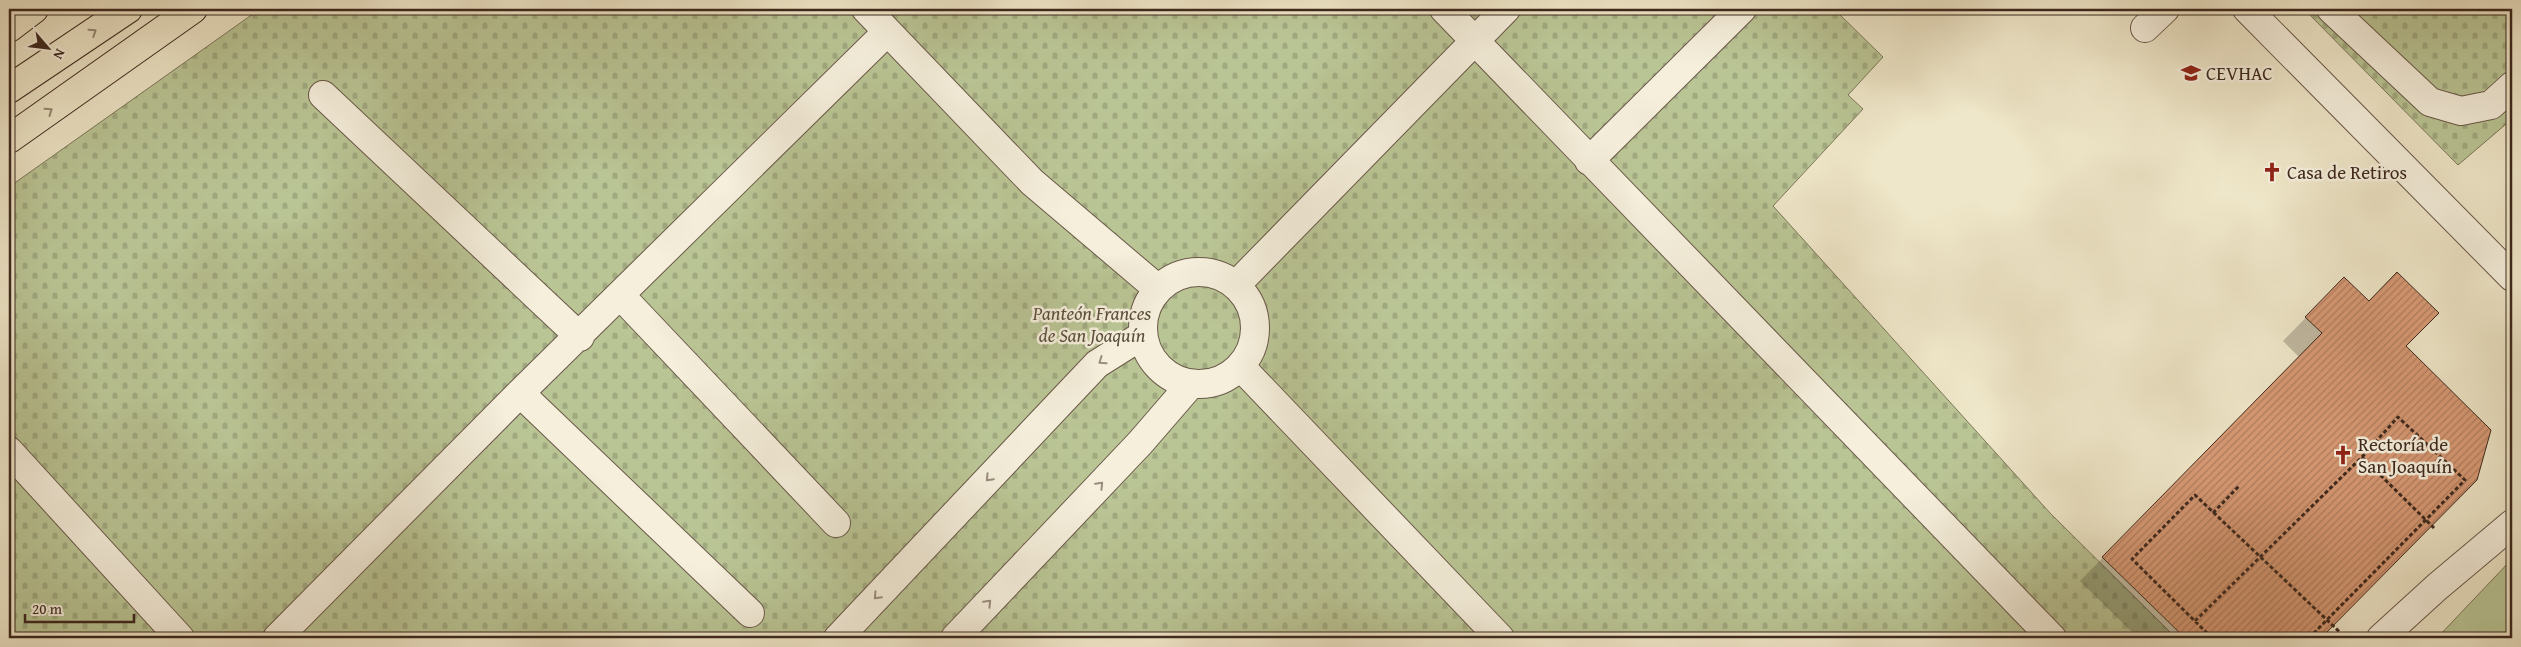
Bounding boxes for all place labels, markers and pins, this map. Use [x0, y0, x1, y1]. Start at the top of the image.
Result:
place label: CEVHAC [2206, 59, 2273, 87]
school or university icon: CEVHAC [2180, 62, 2202, 84]
place label: Casa de Retiros [2287, 158, 2407, 186]
church icon: Casa de Retiros [2261, 161, 2283, 183]
place label: Rectoría de San Joaquín [2358, 430, 2452, 480]
church icon: Rectoría de San Joaquín [2332, 444, 2354, 466]

